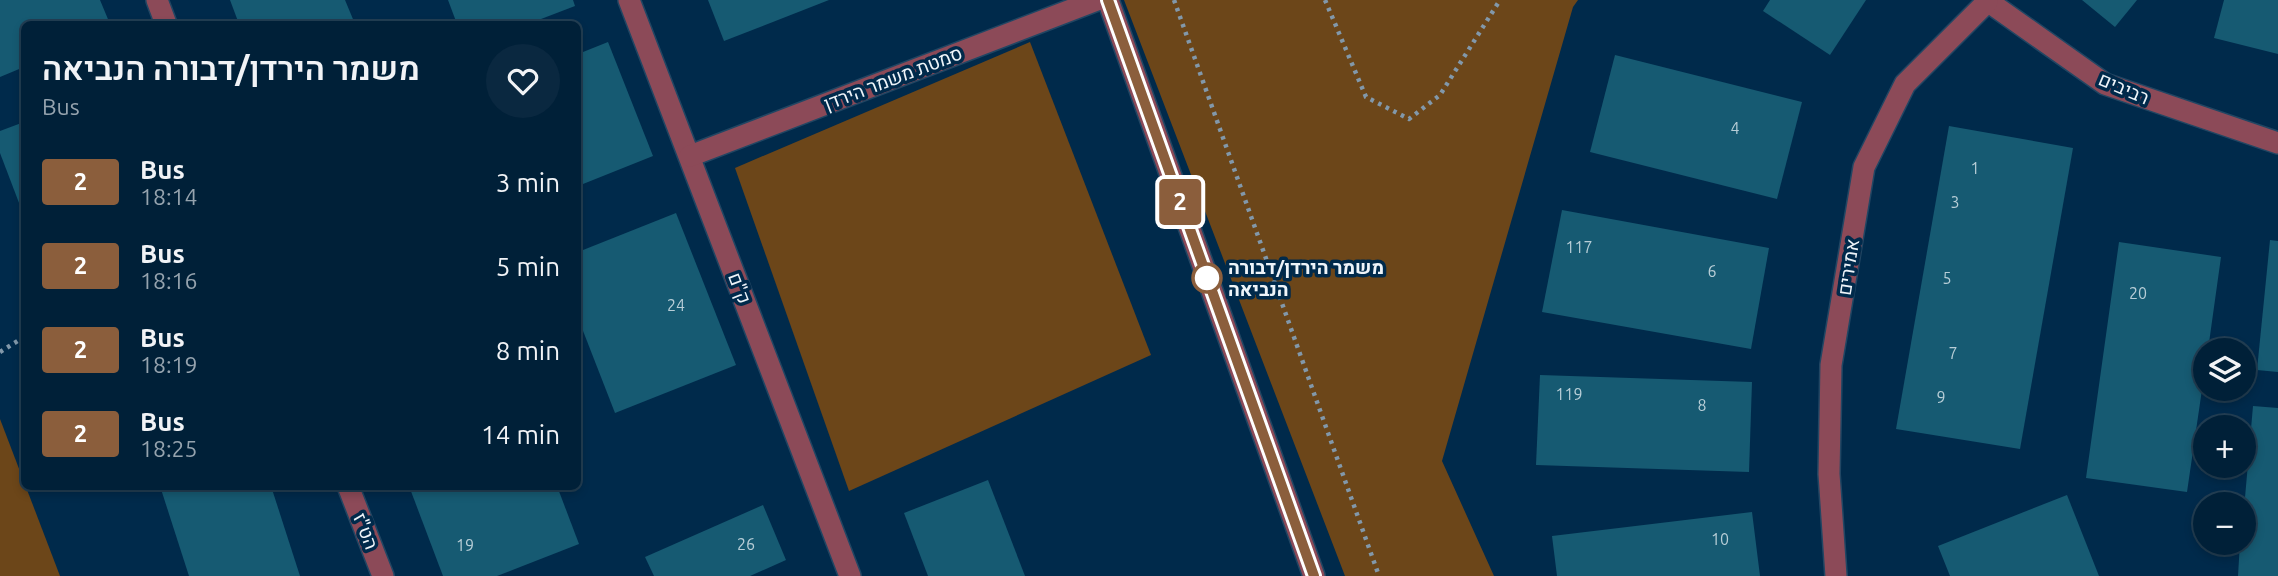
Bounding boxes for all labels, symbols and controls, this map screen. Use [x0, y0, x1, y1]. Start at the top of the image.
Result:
street label: סמטת משמר הירדן [821, 41, 965, 115]
button: heart [486, 44, 560, 118]
text: משמר הירדן/דבורה הנביאה [42, 49, 420, 86]
street label: רביבים [2095, 68, 2153, 108]
text: Bus [42, 94, 80, 119]
house number: 4 [1730, 119, 1740, 137]
text: Bus [140, 155, 185, 184]
house number: 1 [1970, 159, 1980, 177]
text: 2 [74, 168, 87, 195]
text: 3 min [496, 168, 560, 197]
line badge: 2 [1157, 179, 1203, 225]
text: 18:14 [140, 184, 198, 209]
text: 2 [1173, 188, 1187, 215]
house number: 3 [1950, 193, 1960, 211]
street label: אמירים [1833, 237, 1863, 297]
house number: 117 [1565, 238, 1593, 256]
text: Bus [140, 239, 185, 268]
text: 2 [74, 252, 87, 279]
text: 5 min [496, 252, 560, 281]
place label: משמר הירדן/דבורה הנביאה [1228, 256, 1384, 300]
house number: 6 [1707, 262, 1717, 280]
marker: משמר הירדן/דבורה הנביאה [1192, 263, 1222, 293]
text: 18:16 [140, 268, 198, 293]
street label: ק"ם [724, 269, 756, 307]
house number: 5 [1942, 269, 1952, 287]
house number: 20 [2129, 284, 2147, 302]
house number: 24 [667, 296, 685, 314]
text: Bus [140, 323, 185, 352]
text: 2 [74, 336, 87, 363]
text: 8 min [496, 336, 560, 365]
map controls [2193, 338, 2256, 555]
button: layers [2193, 338, 2256, 401]
house number: 7 [1948, 344, 1958, 362]
text: 18:19 [140, 352, 198, 377]
house number: 119 [1555, 385, 1583, 403]
house number: 9 [1936, 388, 1946, 406]
house number: 8 [1697, 396, 1707, 414]
text: Bus [140, 407, 185, 436]
button: + [2193, 415, 2256, 478]
text: 2 [74, 420, 87, 447]
text: 14 min [481, 420, 560, 449]
text: 18:25 [140, 436, 198, 461]
button: − [2193, 492, 2256, 555]
street label: הט"ז [349, 510, 383, 552]
house number: 10 [1711, 530, 1729, 548]
house number: 26 [737, 535, 755, 553]
house number: 19 [456, 536, 474, 554]

